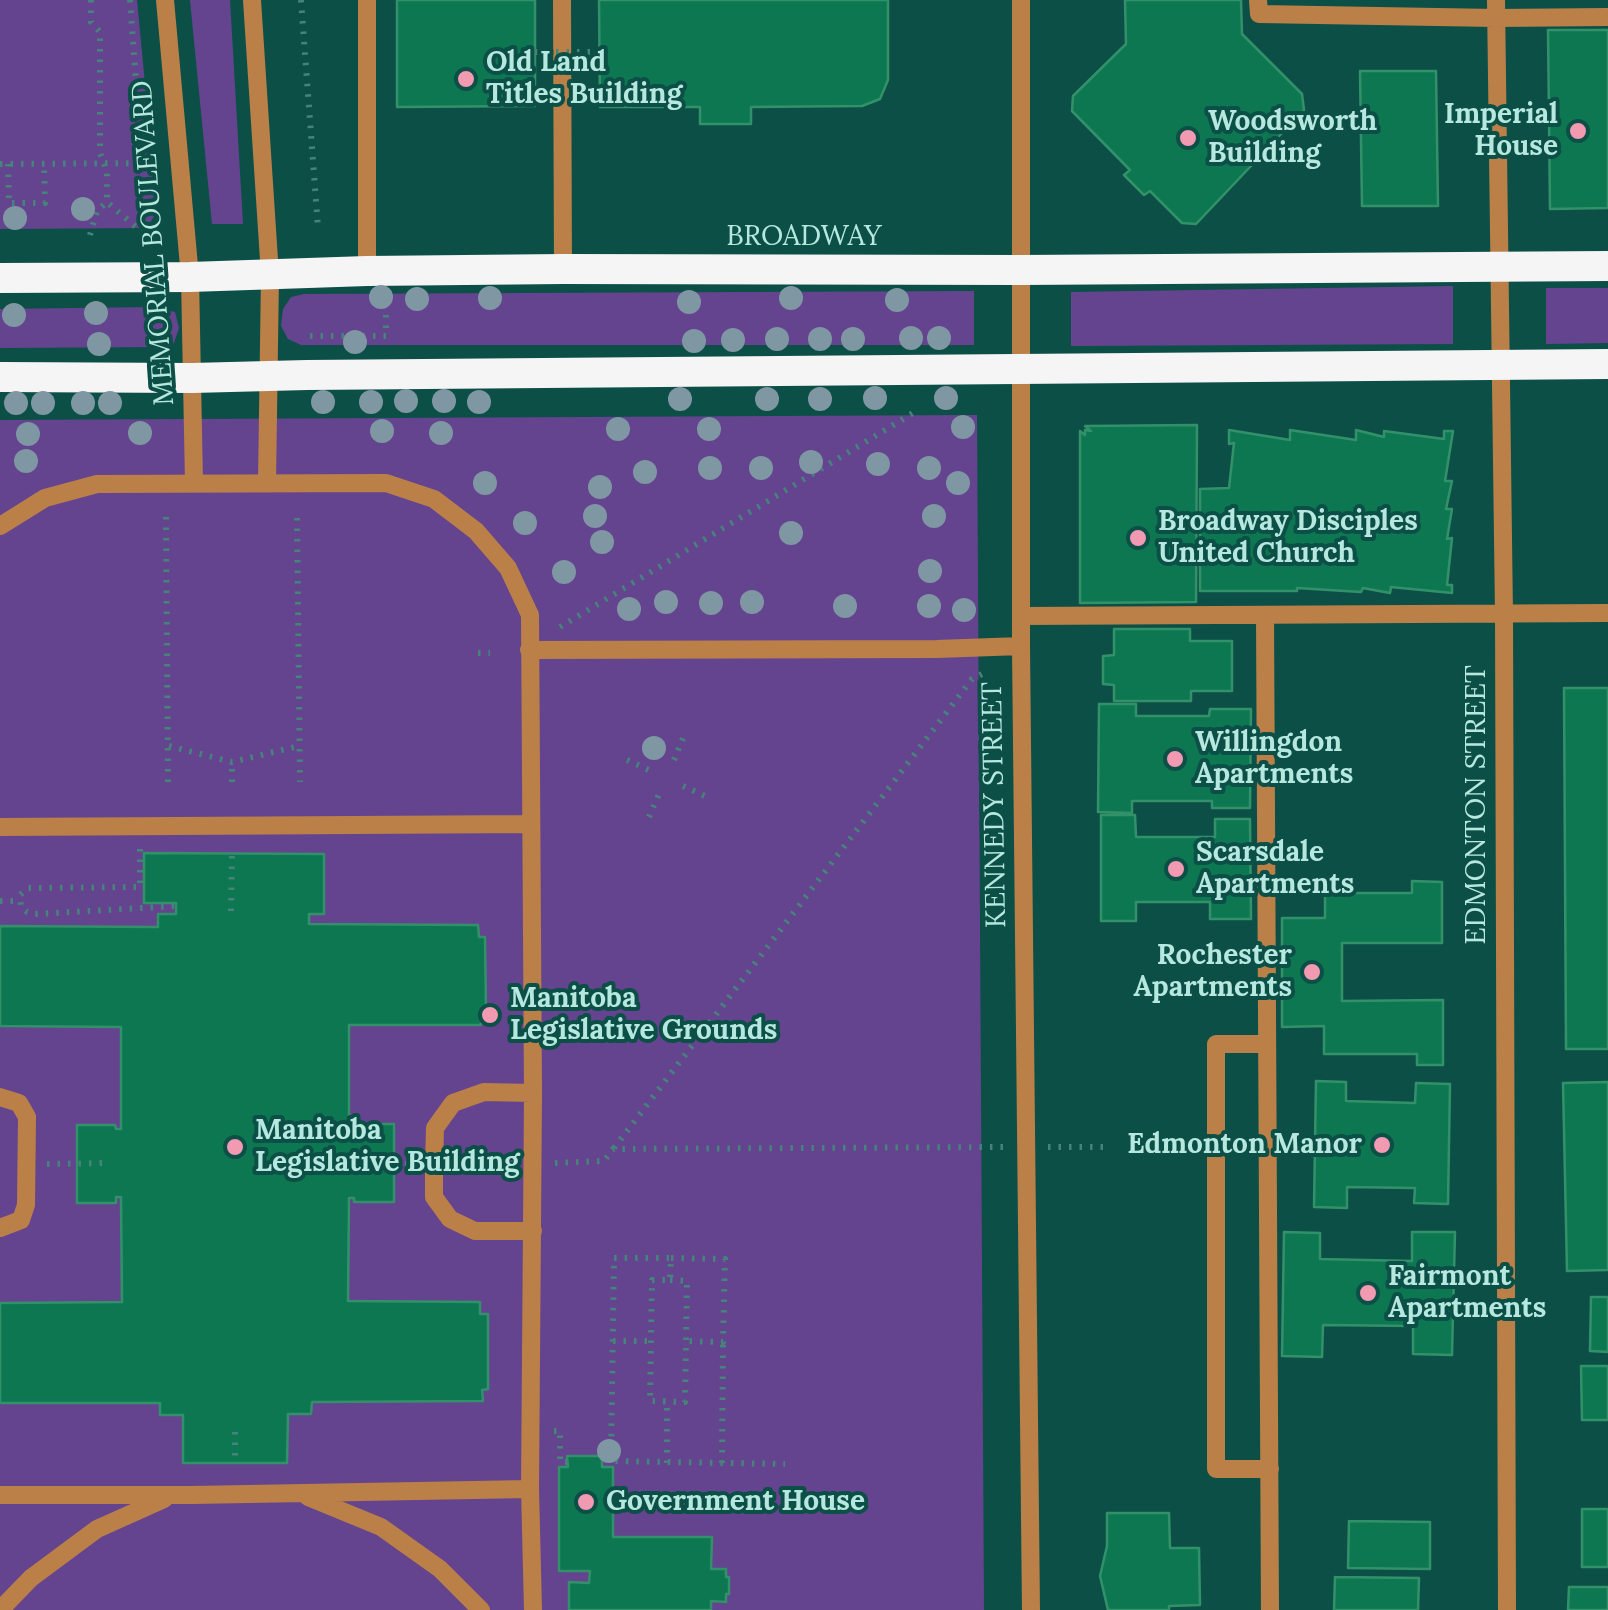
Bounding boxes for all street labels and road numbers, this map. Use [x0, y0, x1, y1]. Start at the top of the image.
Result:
street label: MEMORIAL BOULEVARD [126, 79, 182, 407]
street label: BROADWAY [726, 220, 882, 254]
street label: EDMONTON STREET [1460, 665, 1494, 945]
street label: KENNEDY STREET [976, 682, 1014, 928]

